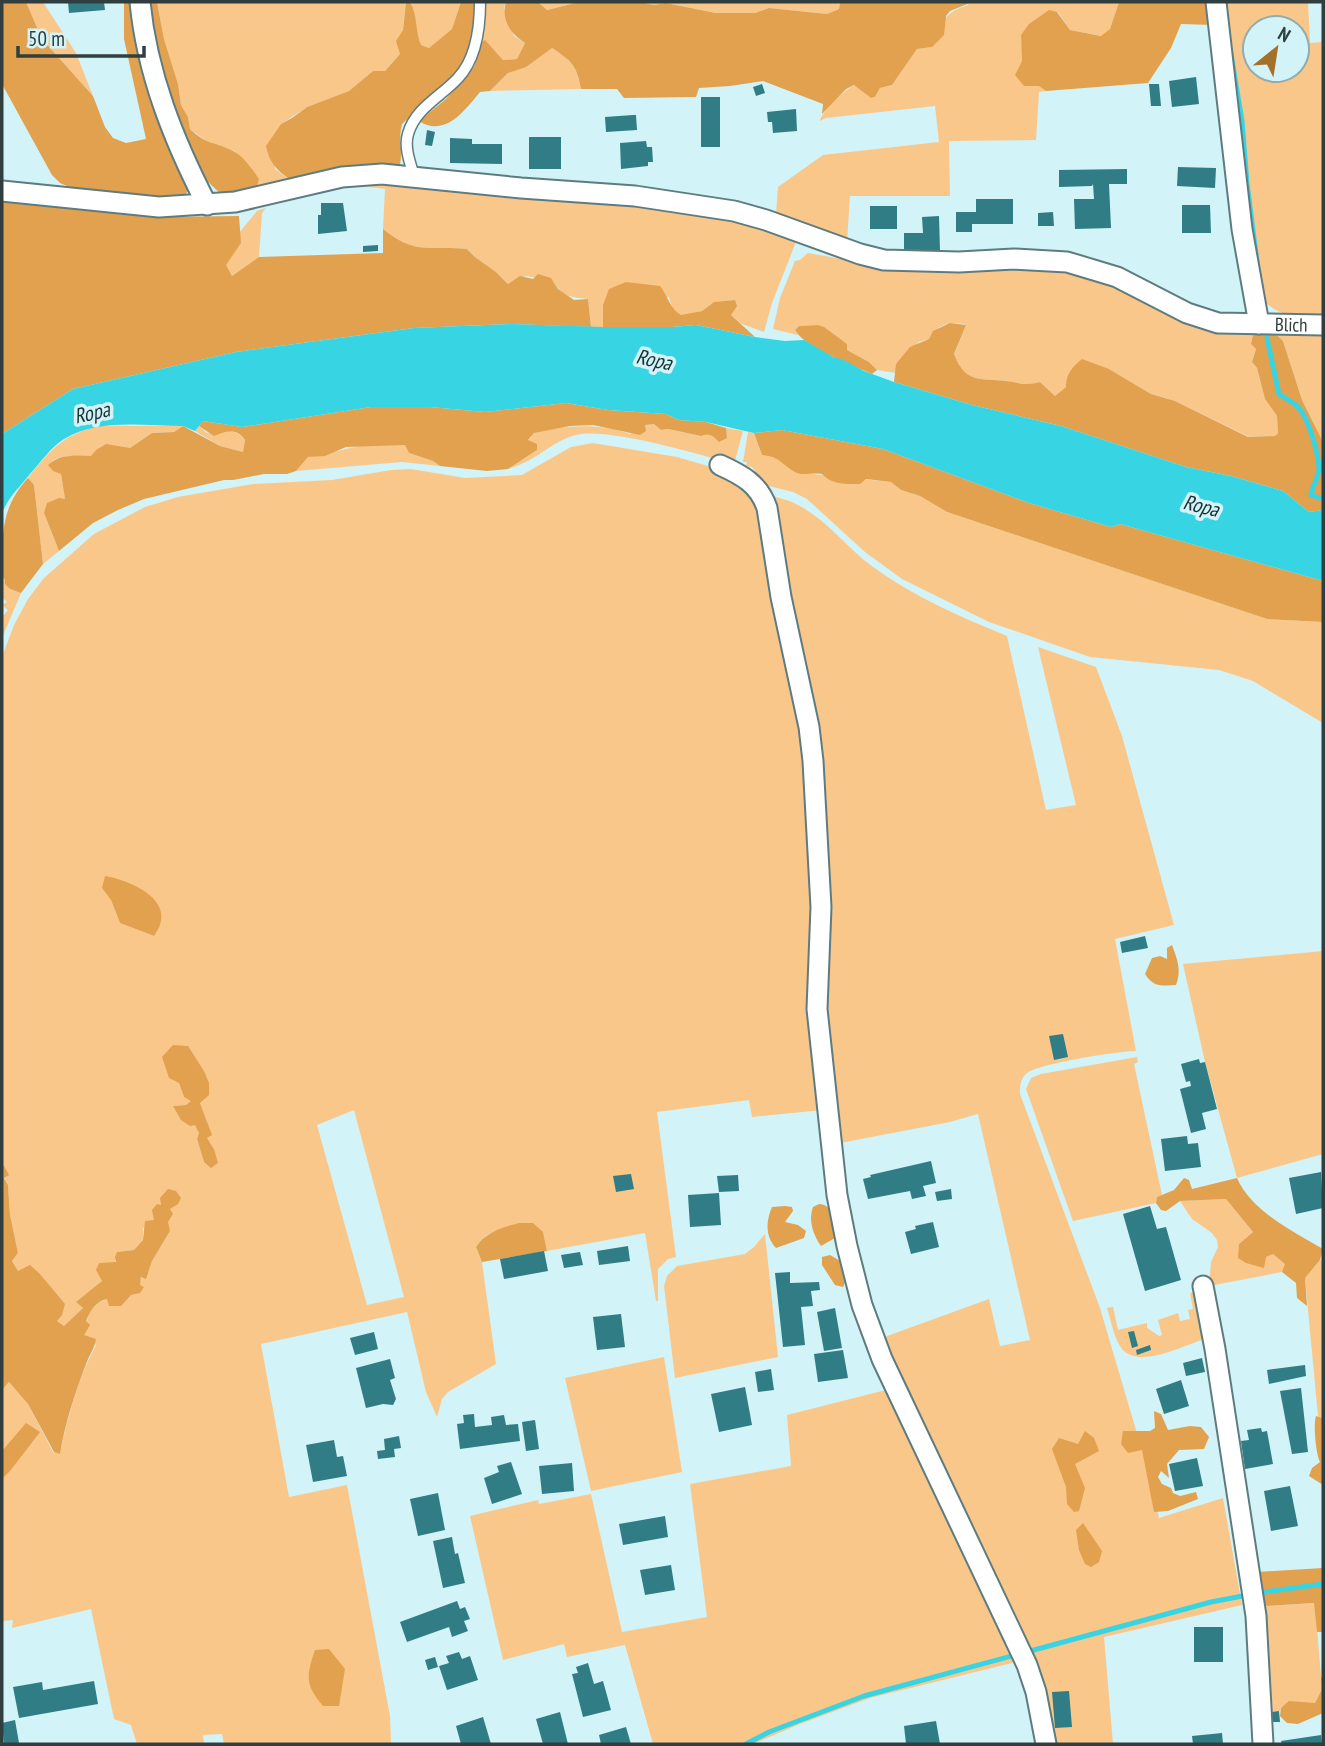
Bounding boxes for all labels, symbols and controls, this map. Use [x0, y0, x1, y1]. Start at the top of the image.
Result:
scale bar [18, 14, 144, 58]
north arrow [1241, 14, 1311, 84]
text: N [1274, 21, 1295, 47]
text: 50 m [28, 25, 65, 52]
street label: Blich [1275, 312, 1308, 337]
water label: Ropa [634, 343, 676, 377]
water label: Ropa [71, 395, 114, 430]
water label: Ropa [1180, 488, 1223, 523]

